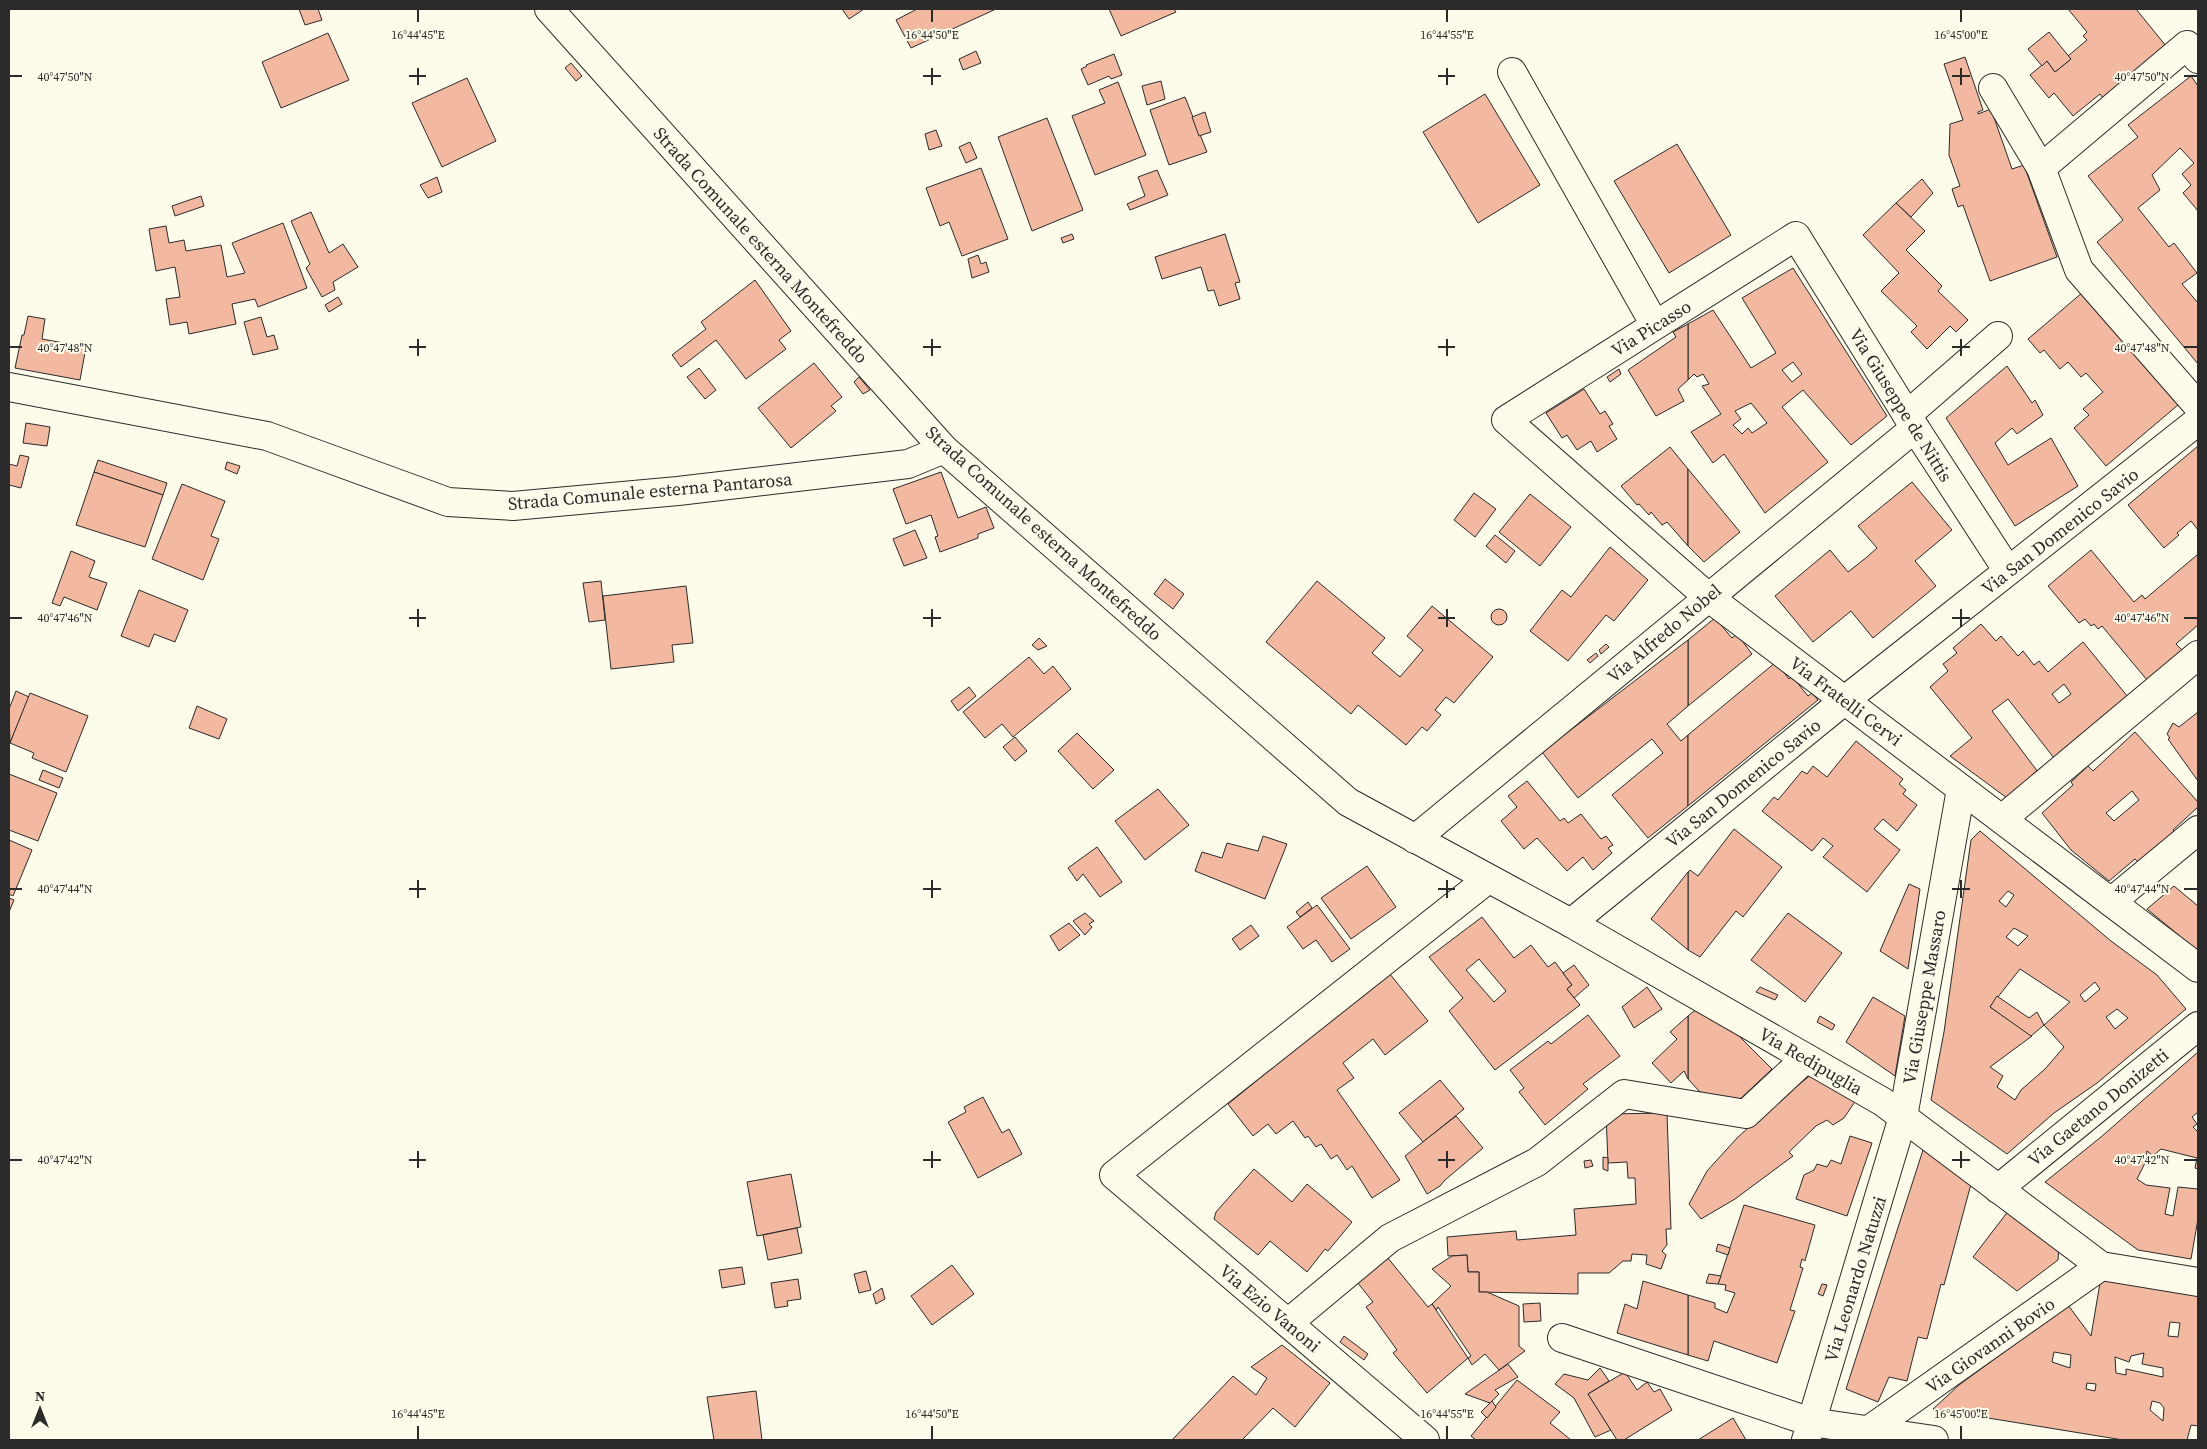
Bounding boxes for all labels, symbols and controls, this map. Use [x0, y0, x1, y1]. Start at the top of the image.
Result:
text: 16°44'45"E [391, 27, 445, 43]
text: 16°44'50"E [905, 27, 959, 43]
text: 16°44'55"E [1420, 27, 1474, 43]
text: 16°45'00"E [1934, 27, 1988, 43]
text: 40°47'50"N [37, 69, 93, 85]
text: 40°47'50"N [2114, 69, 2170, 85]
street label: Strada Comunale esterna Montefreddo [648, 121, 874, 369]
street label: Via Picasso [1606, 294, 1696, 362]
street label: Via Giuseppe de Nittis [1844, 323, 1959, 487]
text: 40°47'48"N [37, 340, 93, 356]
text: 40°47'48"N [2114, 340, 2170, 356]
street label: Strada Comunale esterna Montefreddo [920, 420, 1168, 646]
street label: Via San Domenico Savio [1976, 462, 2144, 600]
street label: Strada Comunale esterna Pantarosa [507, 466, 794, 516]
street label: Via Alfredo Nobel [1601, 578, 1727, 688]
text: 40°47'46"N [37, 610, 93, 626]
text: 40°47'46"N [2114, 610, 2170, 626]
street label: Via Fratelli Cervi [1785, 650, 1907, 752]
street label: Via San Domenico Savio [1660, 712, 1826, 854]
text: 40°47'44"N [37, 881, 93, 897]
text: 40°47'44"N [2114, 881, 2170, 897]
street label: Via Giuseppe Massaro [1896, 908, 1952, 1086]
street label: Via Redipuglia [1754, 1021, 1868, 1101]
street label: Via Gaetano Donizetti [2022, 1042, 2174, 1172]
text: 40°47'42"N [37, 1152, 93, 1168]
text: 40°47'42"N [2114, 1152, 2170, 1168]
street label: Via Leonardo Natuzzi [1818, 1193, 1892, 1365]
street label: Via Ezio Vanoni [1214, 1258, 1326, 1358]
street label: Via Giovanni Bovio [1920, 1291, 2060, 1399]
north arrow [15, 1384, 65, 1434]
text: N [35, 1386, 45, 1406]
text: 16°44'45"E [391, 1406, 445, 1422]
text: 16°44'50"E [905, 1406, 959, 1422]
text: 16°44'55"E [1420, 1406, 1474, 1422]
text: 16°45'00"E [1934, 1406, 1988, 1422]

